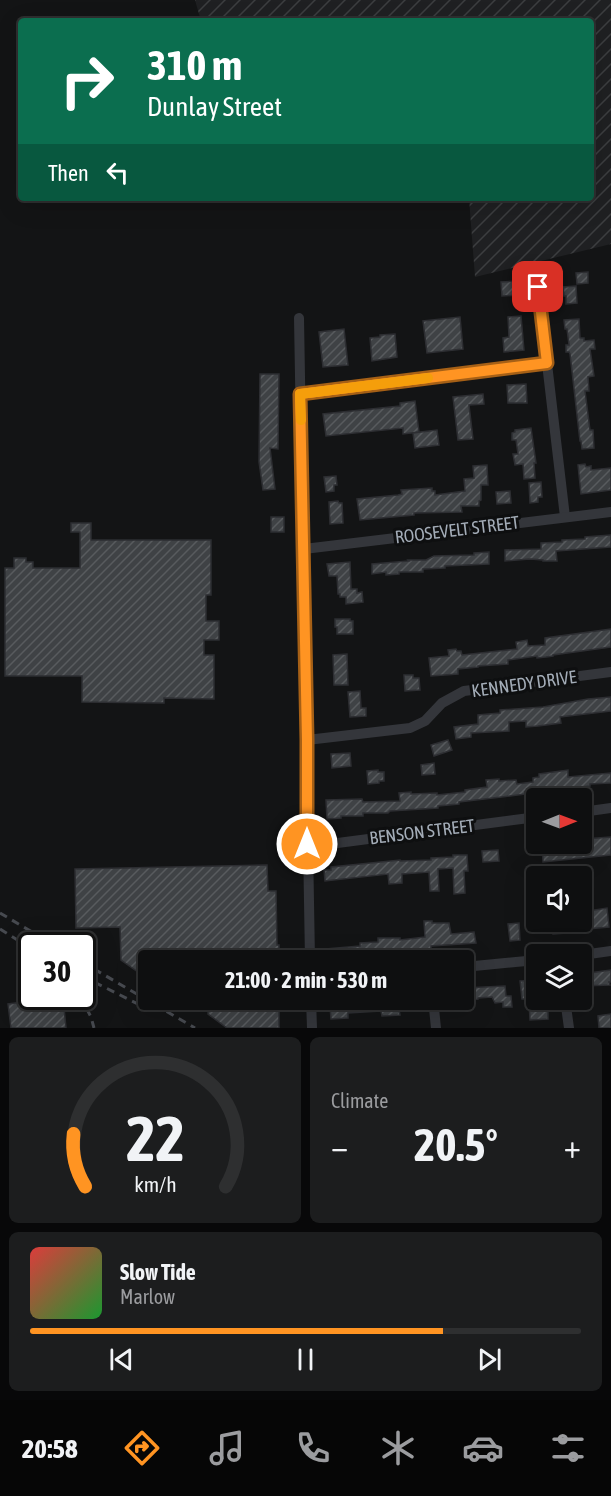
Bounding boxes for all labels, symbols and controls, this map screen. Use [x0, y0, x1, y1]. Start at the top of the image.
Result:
text: 310 m [147, 41, 242, 89]
icon: right [48, 42, 126, 120]
text: Dunlay Street [147, 91, 282, 122]
icon: left [101, 156, 134, 189]
text: Then [48, 160, 89, 186]
pin [512, 261, 563, 312]
icon: arrive [521, 270, 554, 303]
street label: ROOSEVELT STREET [394, 511, 520, 548]
street label: KENNEDY DRIVE [470, 666, 578, 701]
north arrow [526, 788, 592, 854]
map controls [526, 788, 592, 1010]
position arrow [275, 812, 339, 876]
street label: BENSON STREET [368, 815, 476, 848]
button: sound [526, 866, 592, 932]
speed limit sign: 30 [18, 932, 96, 1010]
button: layers [526, 944, 592, 1010]
text: 21:00 · 2 min · 530 m [225, 967, 387, 993]
text: Climate [331, 1089, 388, 1112]
text: 22 [126, 1103, 184, 1174]
text: 20.5° [414, 1119, 498, 1171]
text: − [331, 1127, 348, 1165]
text: + [564, 1127, 581, 1165]
text: km/h [134, 1172, 176, 1197]
text: Slow Tide [120, 1259, 196, 1285]
text: Marlow [120, 1285, 175, 1308]
icon: previous [105, 1343, 138, 1376]
icon: pause [289, 1343, 322, 1376]
icon: next [473, 1343, 506, 1376]
icon: directions [121, 1427, 163, 1469]
icon: music [206, 1427, 248, 1469]
icon: phone [292, 1427, 334, 1469]
icon: climate [377, 1427, 419, 1469]
icon: car [462, 1427, 504, 1469]
icon: filters [547, 1427, 589, 1469]
text: 20:58 [22, 1433, 78, 1464]

